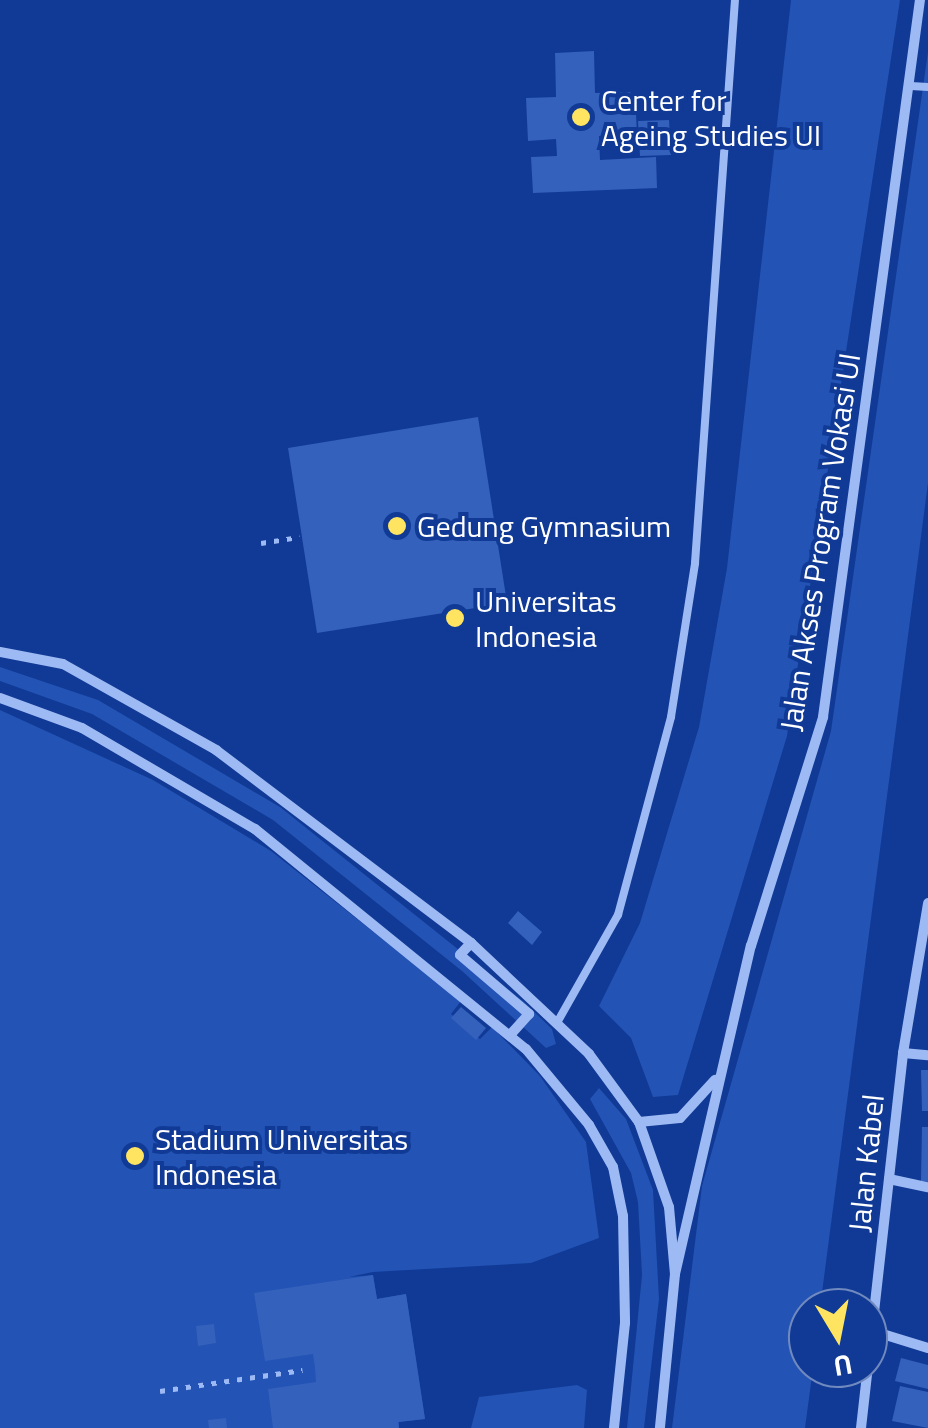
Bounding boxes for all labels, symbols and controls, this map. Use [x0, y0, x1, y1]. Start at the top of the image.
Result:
place label: Center for Ageing Studies UI [601, 82, 821, 152]
marker: Center for Ageing Studies UI [570, 106, 592, 128]
street label: Jalan Akses Program Vokasi UI [772, 351, 868, 733]
place label: Gedung Gymnasium [417, 508, 671, 544]
marker: Gedung Gymnasium [386, 515, 408, 537]
place label: Universitas Indonesia [475, 583, 617, 654]
marker: Universitas Indonesia [444, 607, 466, 629]
street label: Jalan Kabel [841, 1092, 891, 1234]
place label: Stadium Universitas Indonesia [155, 1121, 408, 1192]
marker: Stadium Universitas Indonesia [124, 1145, 146, 1167]
north arrow [788, 1288, 888, 1388]
text: U [830, 1343, 856, 1389]

